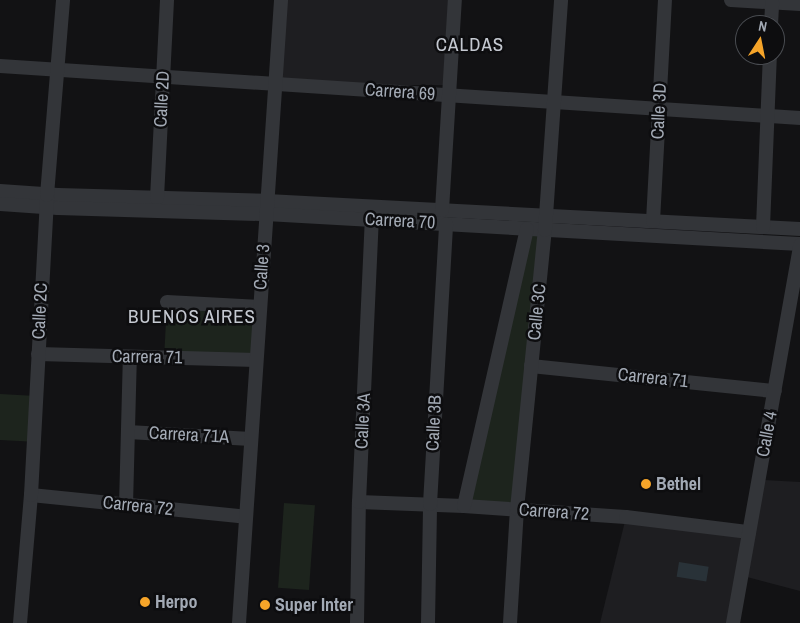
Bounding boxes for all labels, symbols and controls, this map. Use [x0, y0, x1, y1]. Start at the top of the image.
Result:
north arrow [735, 15, 785, 65]
text: N [757, 17, 768, 36]
district label: CALDAS [435, 34, 505, 56]
street label: Calle 2D [150, 70, 174, 128]
street label: Carrera 69 [364, 79, 436, 105]
street label: Calle 3D [647, 82, 671, 140]
street label: Carrera 70 [364, 208, 436, 234]
street label: Calle 3 [250, 243, 274, 291]
street label: Calle 2C [28, 282, 52, 340]
street label: Calle 3C [523, 283, 551, 341]
district label: BUENOS AIRES [126, 306, 258, 328]
street label: Carrera 71 [112, 346, 182, 368]
street label: Carrera 71 [617, 364, 689, 392]
street label: Calle 3A [351, 393, 375, 449]
street label: Calle 3B [422, 395, 446, 451]
street label: Calle 4 [752, 409, 782, 459]
street label: Carrera 71A [148, 422, 230, 448]
place label: Bethel [656, 473, 701, 495]
marker: Bethel [640, 478, 652, 490]
street label: Carrera 72 [102, 492, 174, 520]
street label: Carrera 72 [518, 499, 590, 525]
place label: Herpo [155, 591, 198, 613]
place label: Super Inter [275, 594, 353, 616]
marker: Herpo [139, 596, 151, 608]
marker: Super Inter [259, 599, 271, 611]

